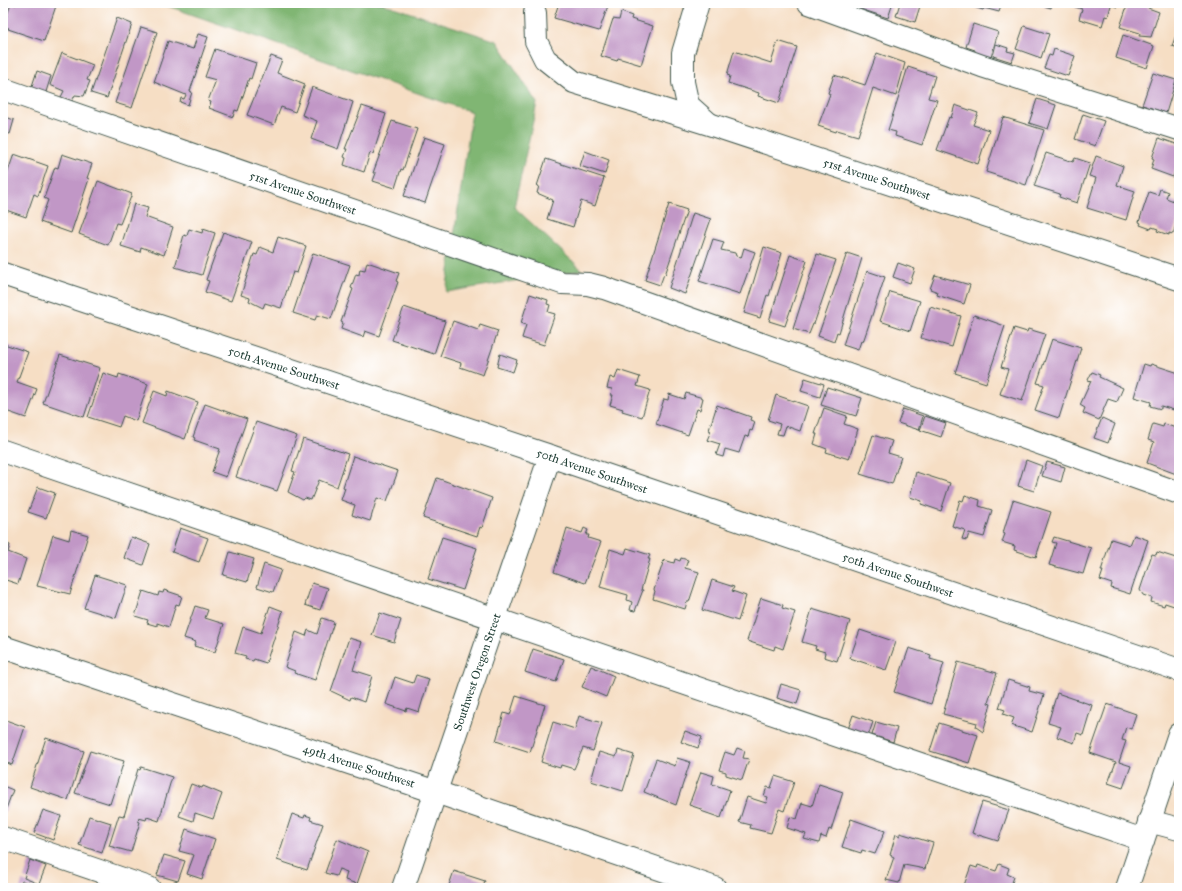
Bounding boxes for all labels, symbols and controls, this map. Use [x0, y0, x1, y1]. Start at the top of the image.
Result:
street label: 51st Avenue Southwest [822, 155, 933, 203]
street label: 51st Avenue Southwest [248, 168, 359, 218]
street label: 50th Avenue Southwest [227, 343, 342, 393]
street label: 50th Avenue Southwest [535, 445, 650, 497]
street label: 50th Avenue Southwest [841, 549, 956, 601]
street label: Southwest Oregon Street [450, 611, 505, 733]
street label: 49th Avenue Southwest [301, 741, 417, 791]

